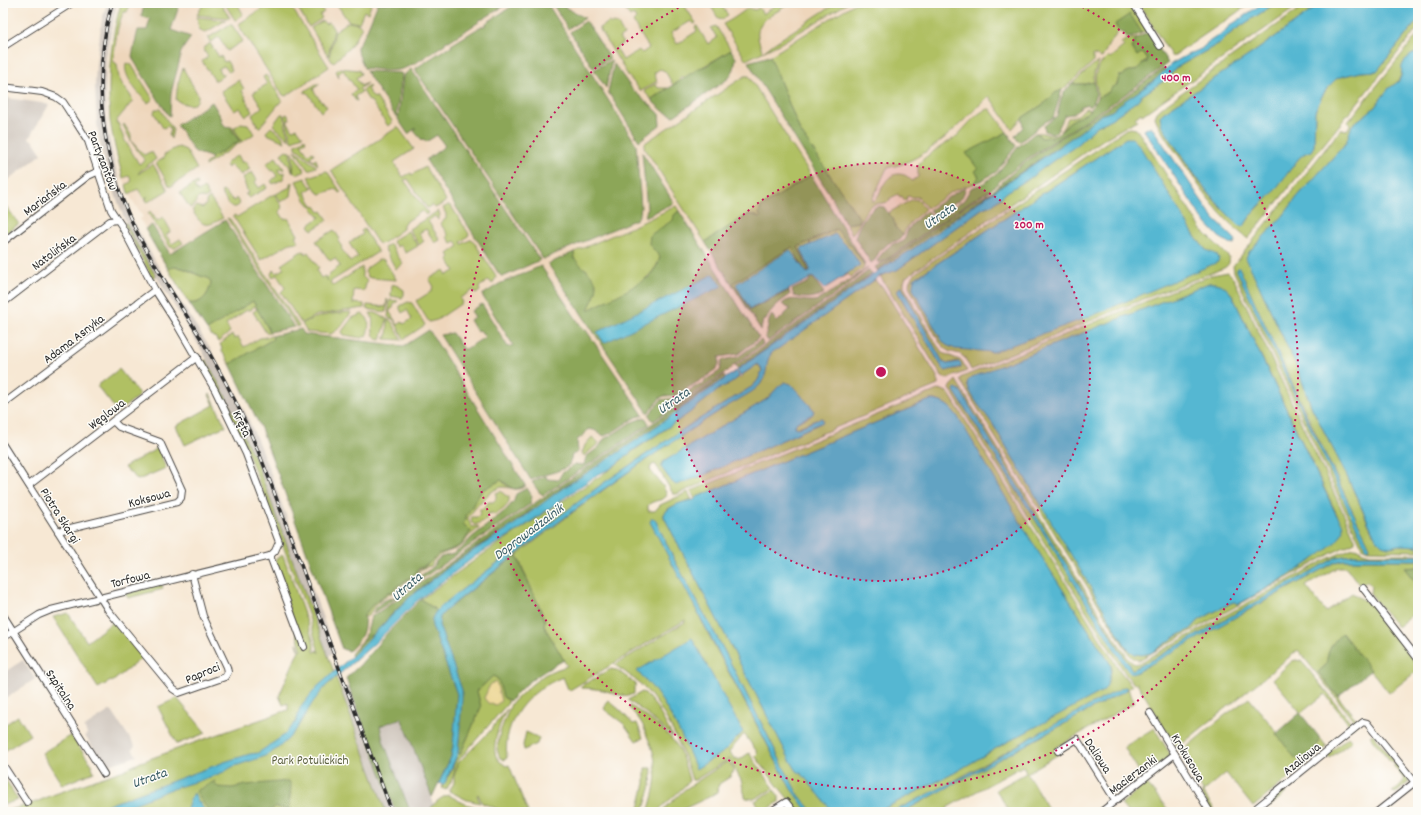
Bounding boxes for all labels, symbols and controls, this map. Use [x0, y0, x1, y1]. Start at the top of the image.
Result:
text: 400 m [1161, 70, 1191, 87]
street label: Partyzantów [82, 128, 122, 194]
street label: Mariańska [20, 176, 72, 222]
water label: Utrata [920, 197, 962, 235]
text: 200 m [1014, 217, 1044, 234]
street label: Natolińska [28, 229, 81, 276]
street label: Adama Asnyka [40, 310, 110, 369]
centre of rings [874, 365, 888, 379]
water label: Utrata [654, 382, 696, 420]
street label: Węglowa [85, 394, 131, 435]
street label: Kręta [226, 408, 256, 441]
street label: Koksowa [126, 484, 174, 514]
street label: Piotra Skargi [34, 485, 84, 549]
water label: Doprowadzalnik [490, 499, 570, 566]
street label: Torfowa [109, 566, 153, 594]
water label: Utrata [387, 567, 428, 607]
street label: Paproci [183, 658, 224, 690]
street label: Szpitalna [40, 666, 81, 715]
street label: Krokusowa [1165, 731, 1209, 787]
street label: Daliowa [1078, 735, 1116, 778]
street label: Azaliowa [1280, 738, 1326, 781]
street label: Macierzanki [1105, 751, 1162, 801]
park label: Park Potulickich [272, 752, 348, 771]
water label: Utrata [130, 763, 171, 794]

